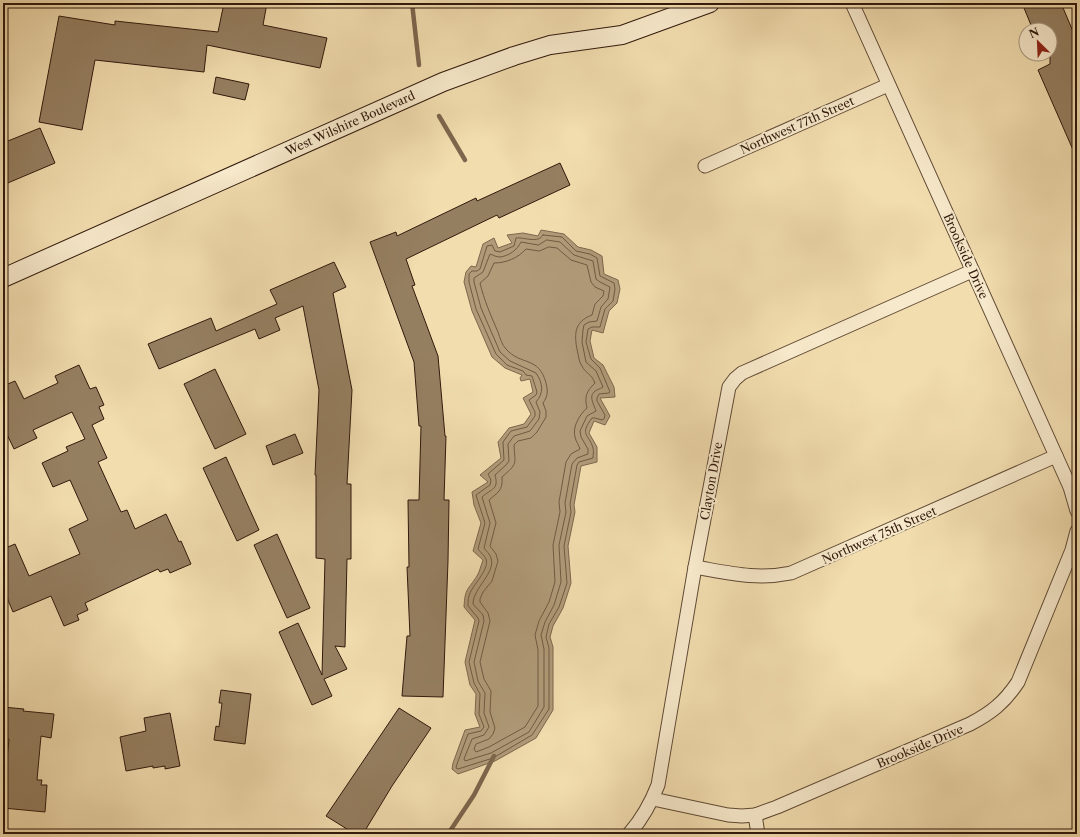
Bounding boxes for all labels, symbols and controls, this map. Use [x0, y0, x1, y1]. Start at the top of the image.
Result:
north arrow [1018, 22, 1058, 62]
text: N [1027, 24, 1042, 41]
street label: West Wilshire Boulevard [282, 87, 418, 159]
street label: Northwest 77th Street [738, 93, 857, 157]
street label: Brookside Drive [940, 211, 992, 301]
street label: Clayton Drive [697, 441, 725, 521]
street label: Northwest 75th Street [819, 503, 939, 567]
street label: Brookside Drive [875, 721, 966, 771]

